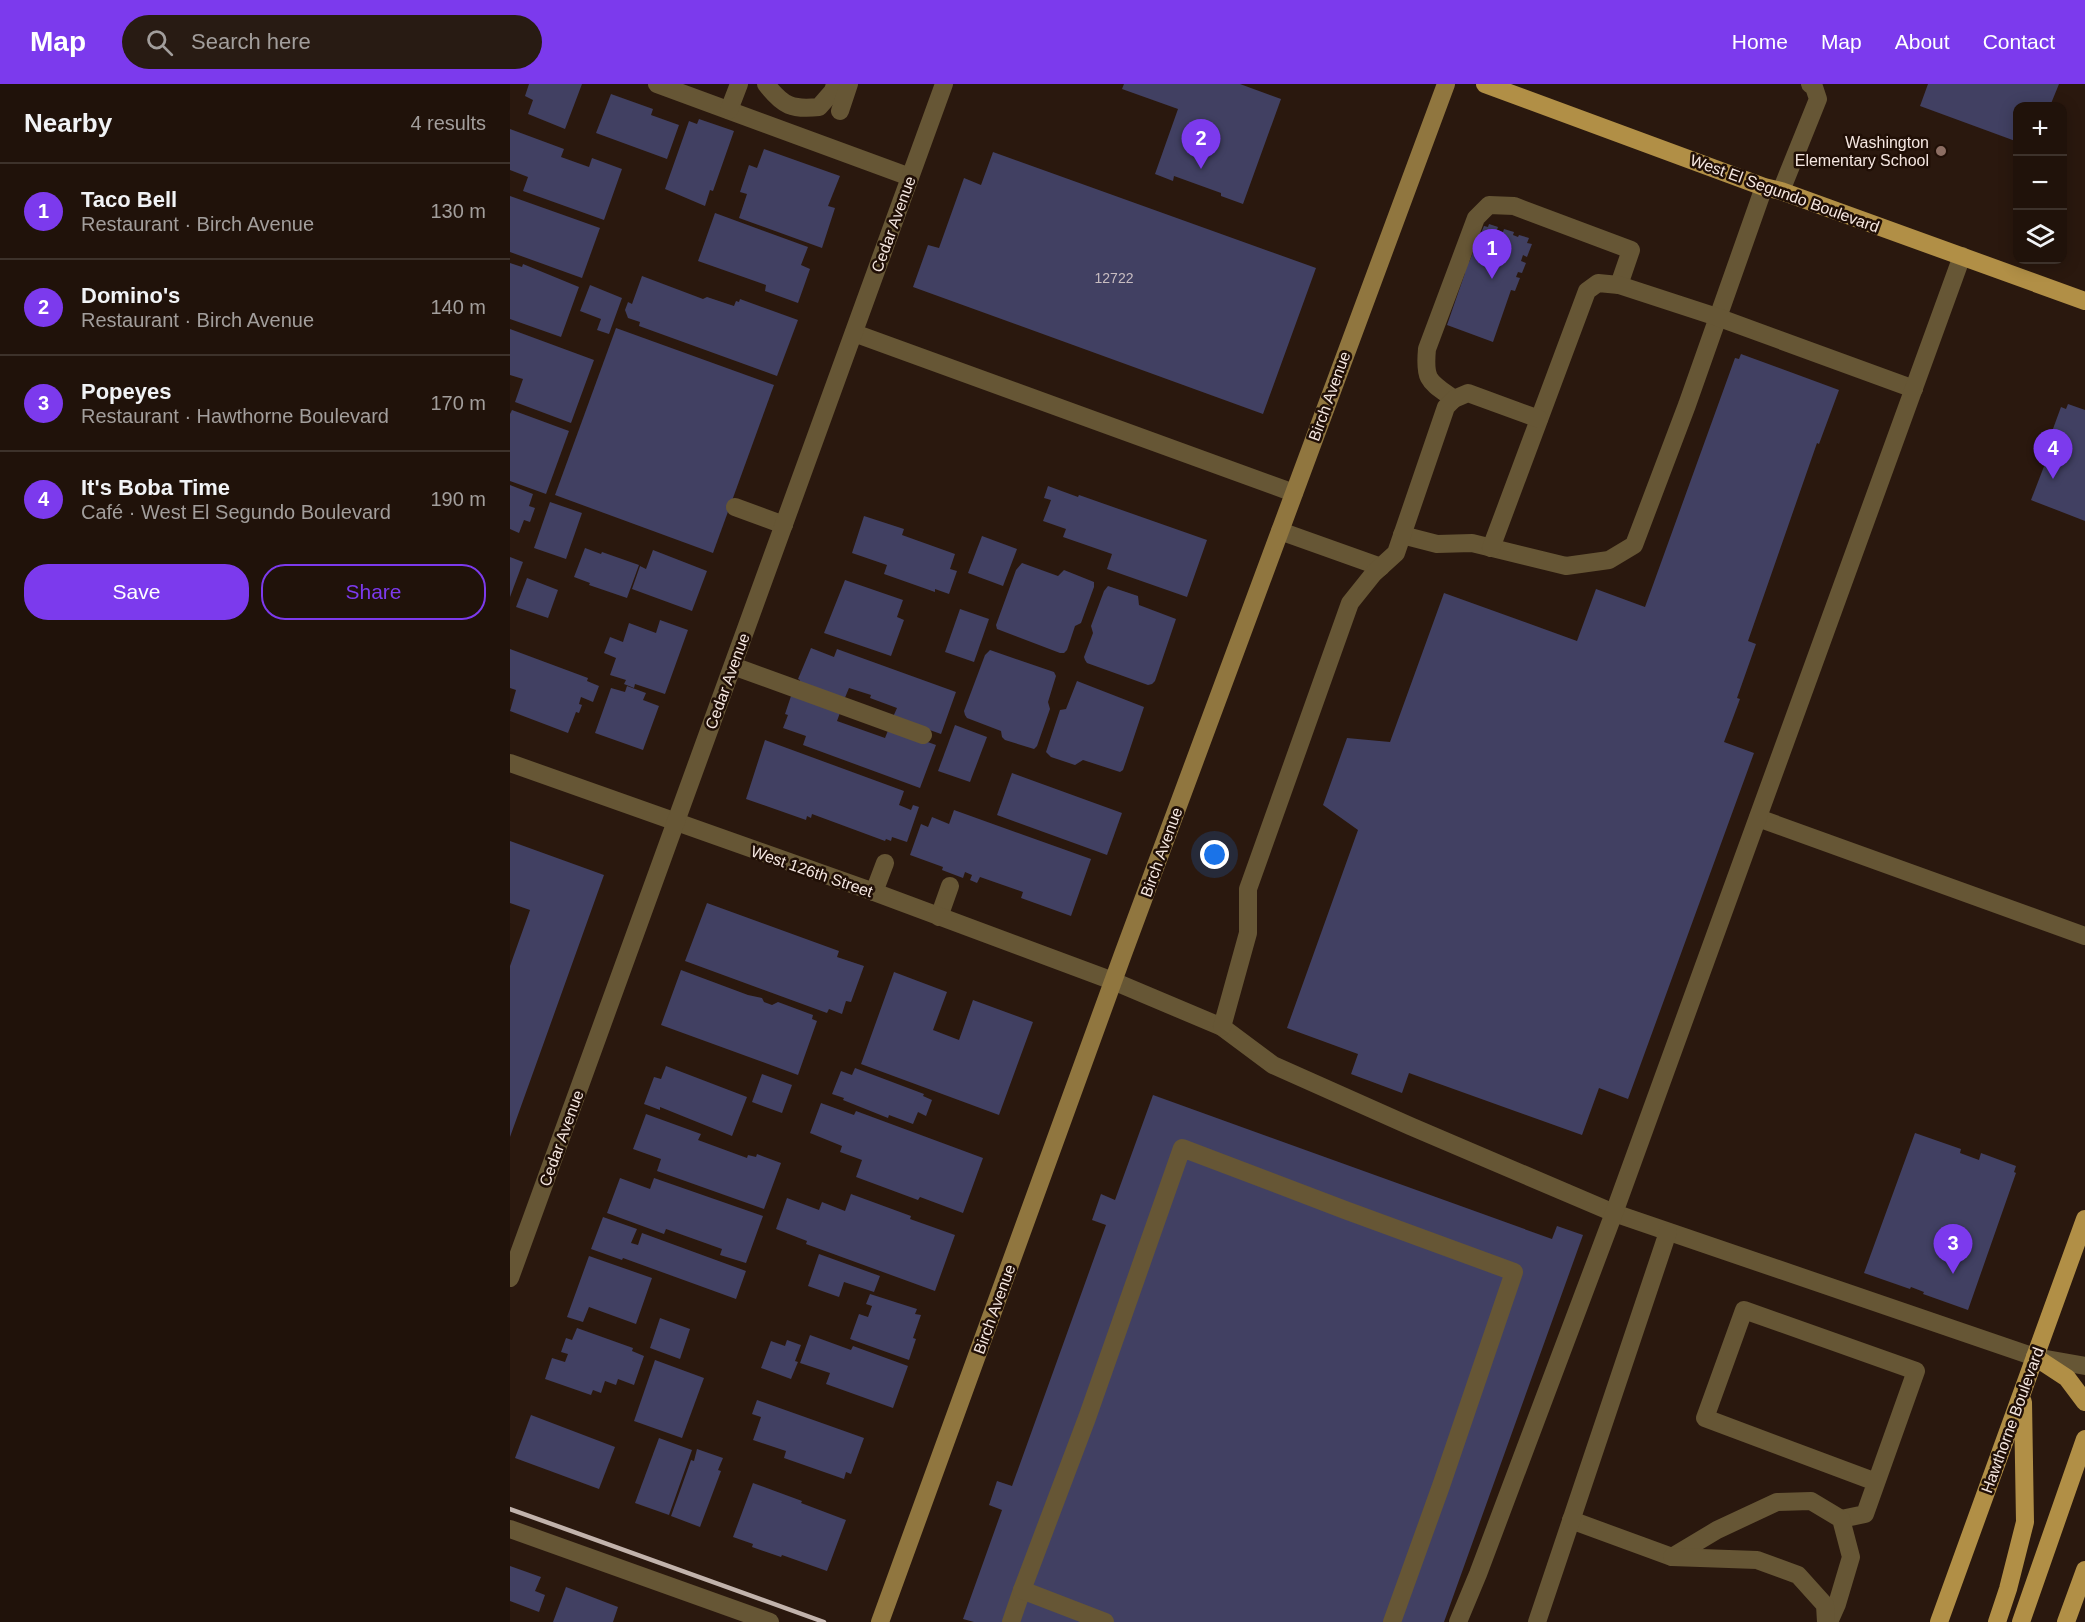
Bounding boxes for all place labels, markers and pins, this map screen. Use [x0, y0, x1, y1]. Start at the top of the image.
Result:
pin: 2 [1182, 120, 1220, 169]
place label: Washington Elementary School [1795, 134, 1929, 169]
marker: Washington Elementary School [1934, 144, 1948, 158]
pin: 1 [1472, 230, 1512, 279]
pin: 4 [2034, 430, 2072, 479]
pin: 3 [1934, 1224, 1972, 1274]

